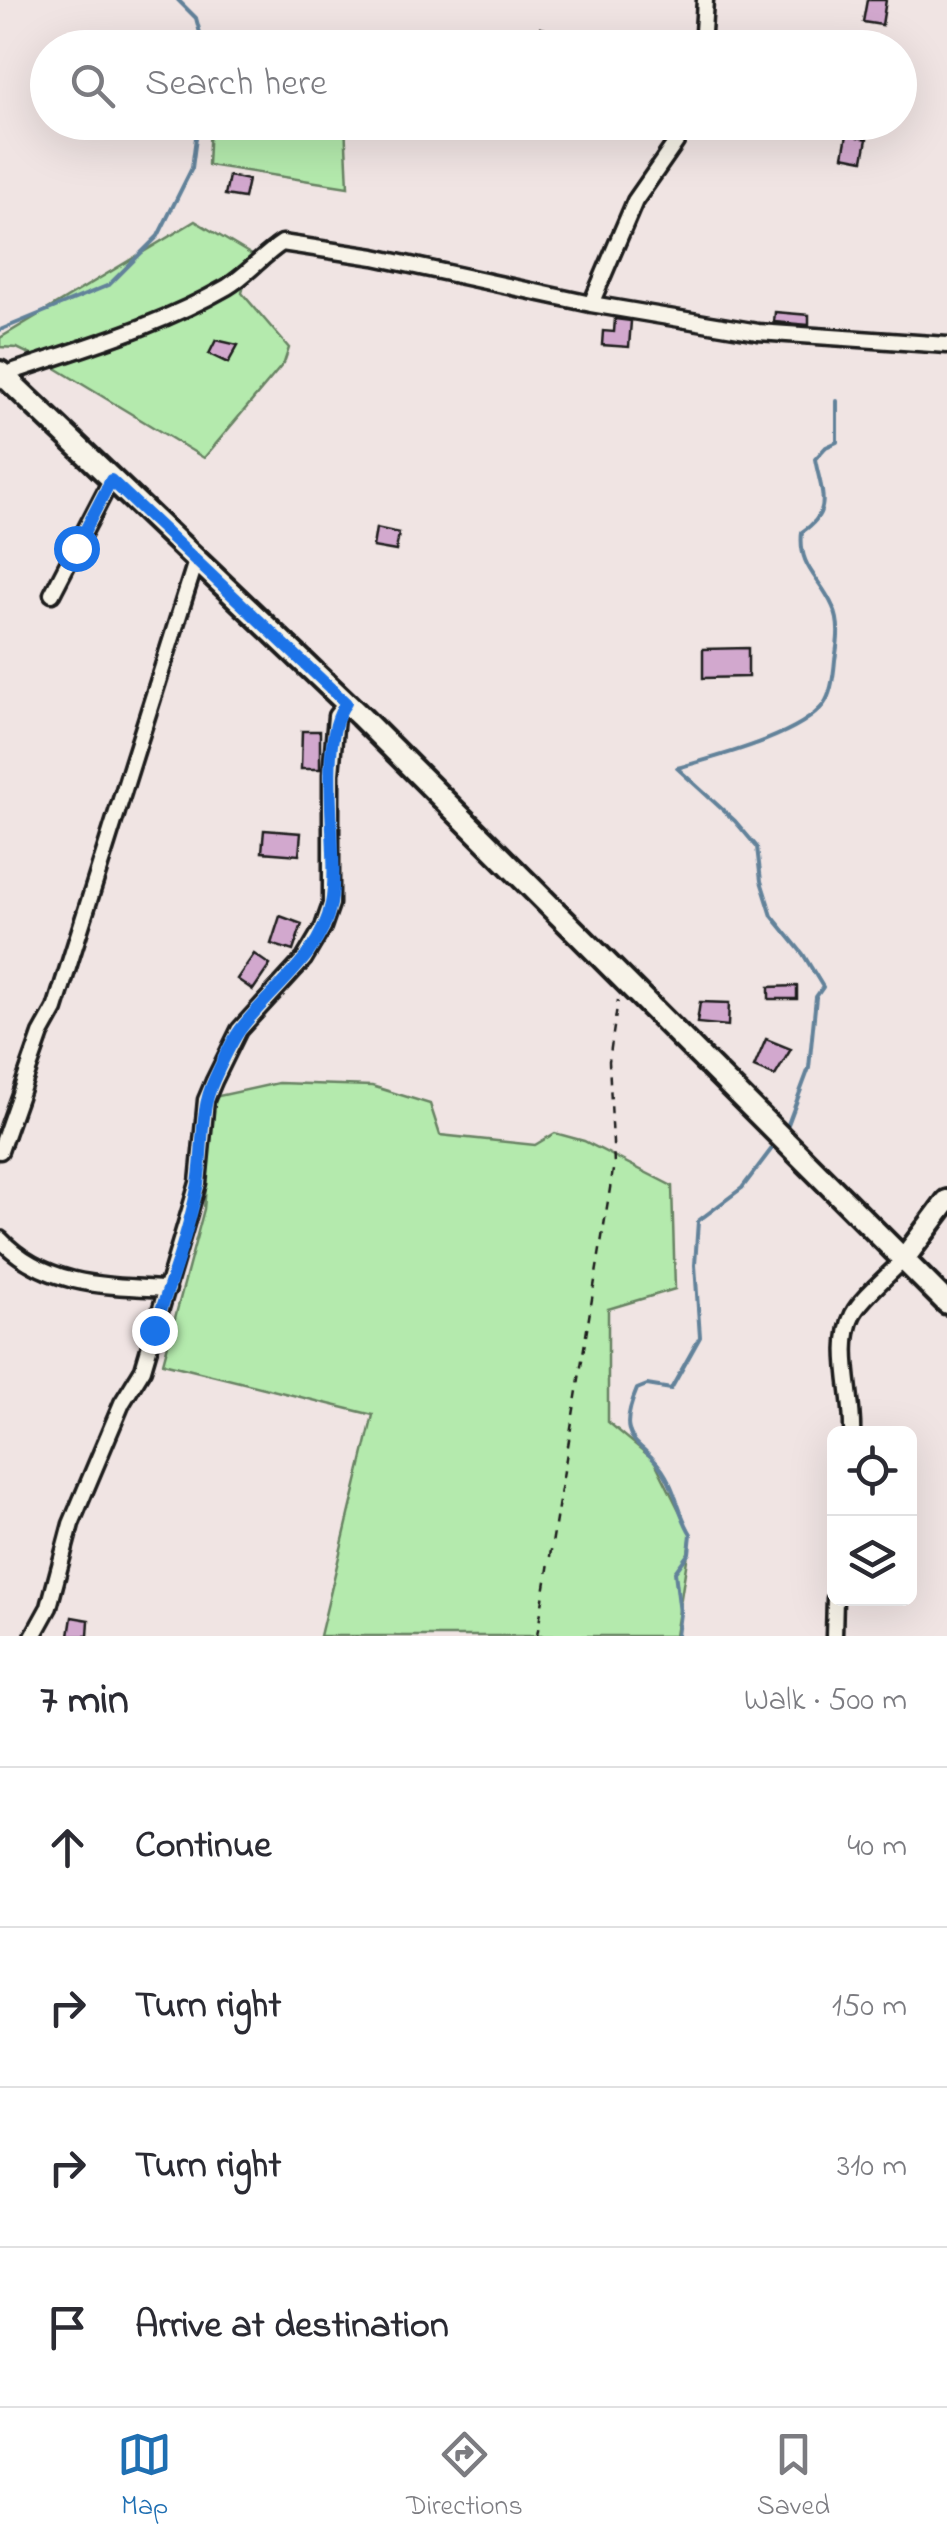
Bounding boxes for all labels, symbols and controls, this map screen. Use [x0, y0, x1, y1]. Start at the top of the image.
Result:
search box [30, 30, 917, 140]
text: Search here [145, 57, 327, 113]
icon: search [65, 58, 120, 113]
route start [54, 526, 100, 572]
route end [132, 1308, 178, 1354]
map controls [827, 1426, 917, 1606]
button: locate [827, 1426, 917, 1516]
button: layers [827, 1516, 917, 1606]
text: 7 min [40, 1671, 129, 1732]
text: Walk · 500 m [744, 1678, 907, 1725]
text: Continue [135, 1819, 271, 1875]
icon: ahead [40, 1820, 95, 1875]
text: 40 m [847, 1824, 907, 1871]
text: Turn right [135, 1979, 281, 2035]
icon: right [40, 1980, 95, 2035]
text: 150 m [832, 1984, 907, 2031]
text: Turn right [135, 2139, 281, 2195]
icon: right [40, 2140, 95, 2195]
text: 310 m [837, 2144, 907, 2191]
text: Arrive at destination [135, 2299, 449, 2355]
icon: arrive [40, 2300, 95, 2355]
tab: Map [117, 2427, 172, 2528]
tab: Directions [406, 2427, 523, 2528]
tab: Saved [757, 2427, 830, 2528]

